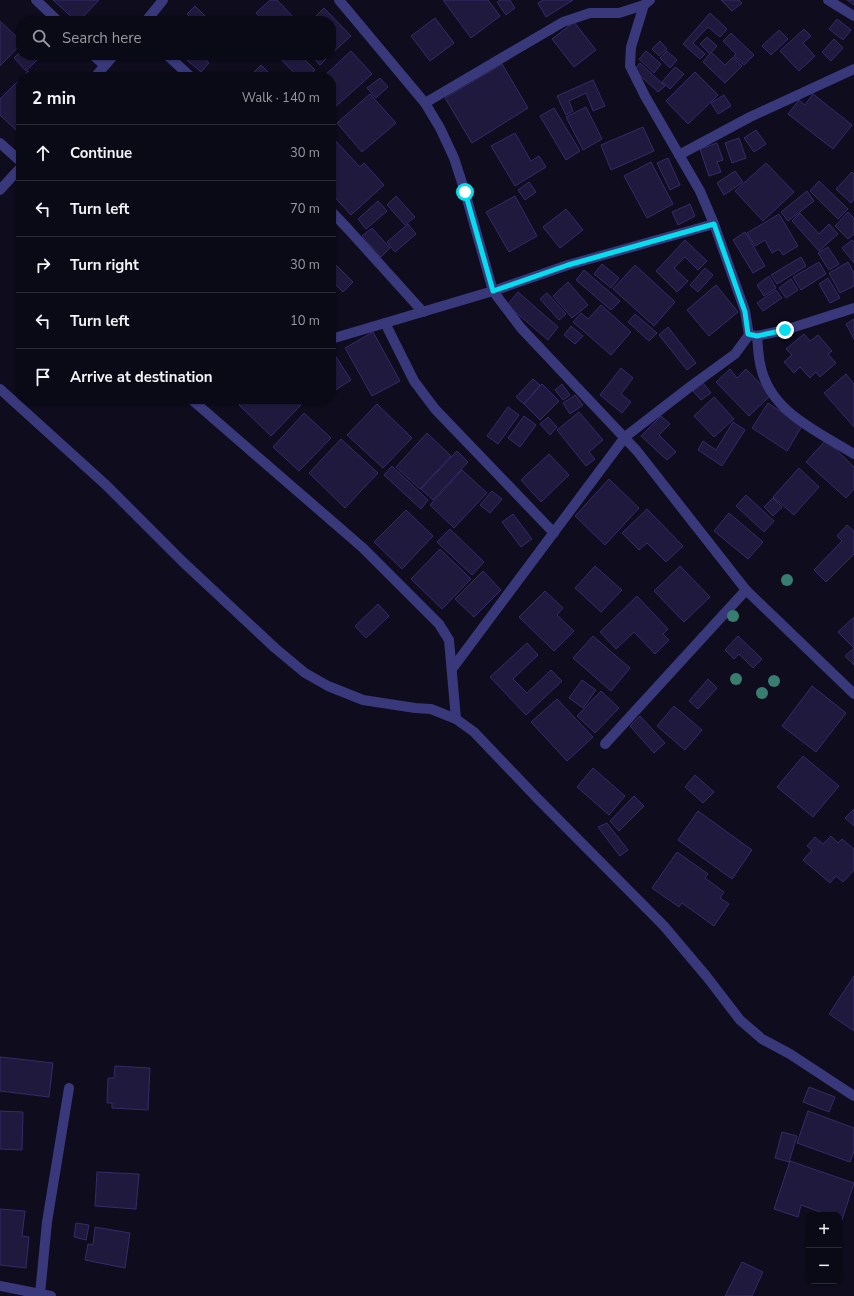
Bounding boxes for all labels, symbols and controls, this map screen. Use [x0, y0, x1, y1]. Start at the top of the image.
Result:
search box [16, 16, 336, 60]
icon: search [30, 27, 52, 49]
text: Search here [62, 28, 142, 48]
text: 2 min [32, 87, 76, 110]
text: Walk · 140 m [242, 89, 320, 107]
icon: ahead [32, 142, 54, 164]
text: Continue [70, 143, 132, 163]
text: 30 m [290, 144, 320, 162]
route start [456, 183, 474, 201]
icon: left [32, 198, 54, 220]
text: Turn left [70, 199, 129, 219]
text: 70 m [290, 200, 320, 218]
icon: right [32, 254, 54, 276]
text: Turn right [70, 255, 139, 275]
text: 30 m [290, 256, 320, 274]
icon: left [32, 310, 54, 332]
text: Turn left [70, 311, 129, 331]
text: 10 m [290, 312, 320, 330]
route end [776, 321, 794, 339]
icon: arrive [32, 366, 54, 388]
text: Arrive at destination [70, 367, 213, 387]
map controls [806, 1212, 842, 1284]
button: + [806, 1212, 842, 1248]
button: − [806, 1248, 842, 1284]

